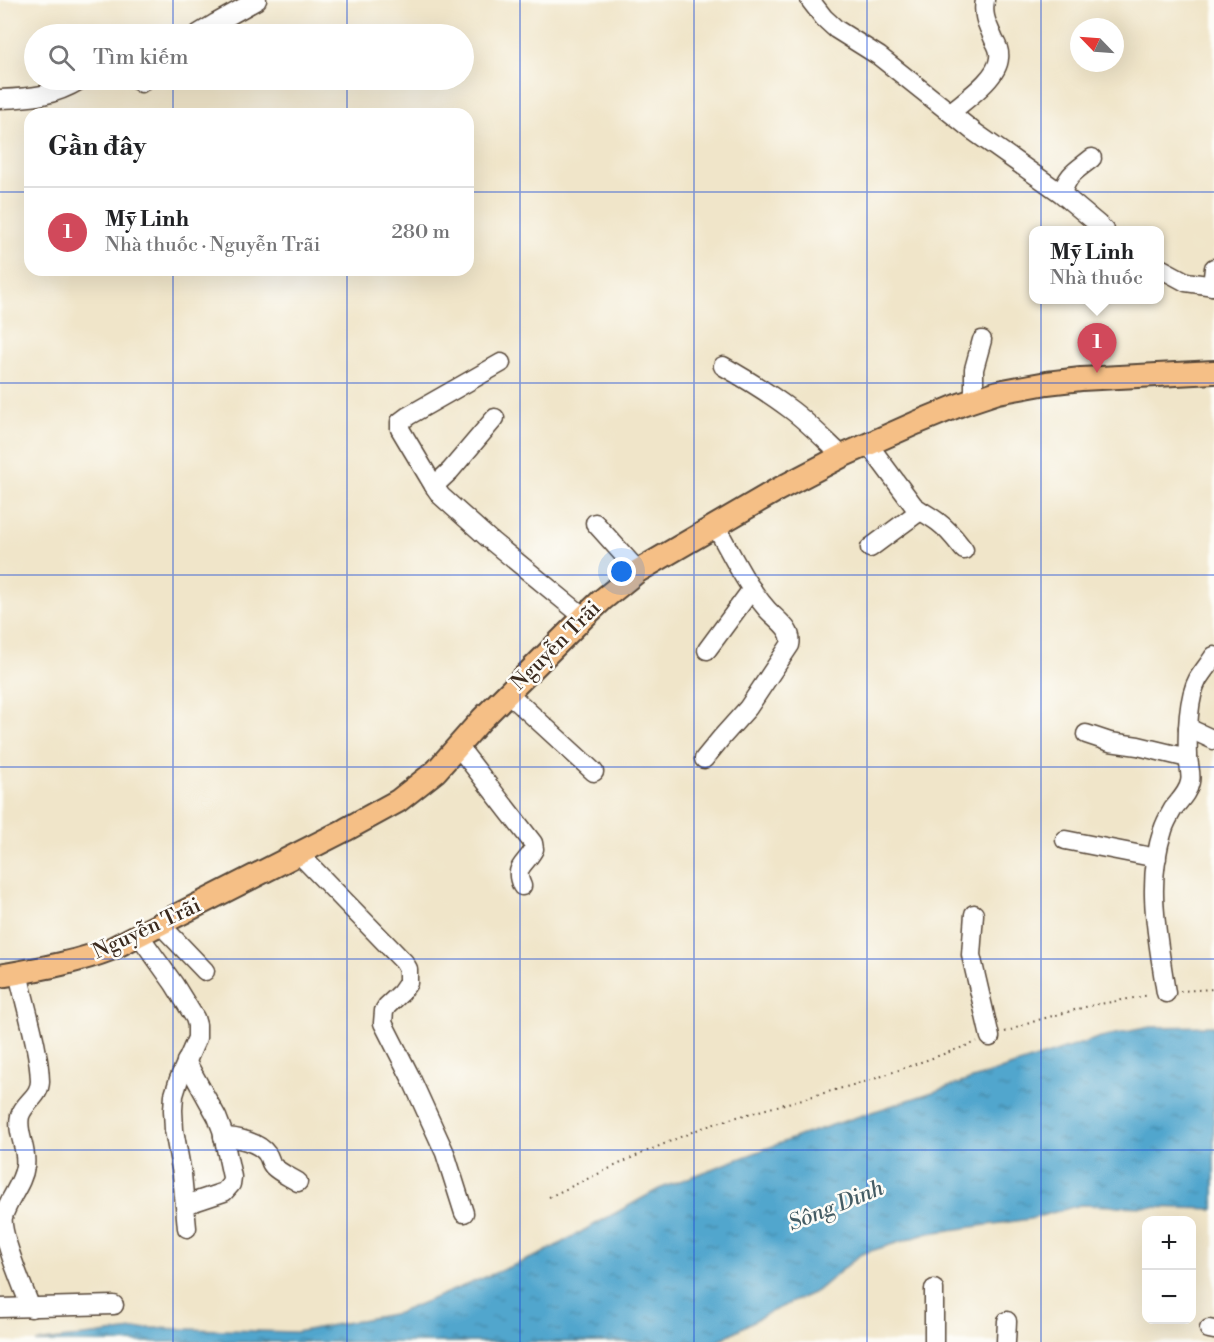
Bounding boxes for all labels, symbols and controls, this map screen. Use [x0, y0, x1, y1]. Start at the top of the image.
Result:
north arrow [1070, 18, 1124, 72]
search box [24, 24, 474, 90]
icon: search [45, 41, 78, 74]
text: Tìm kiếm [93, 44, 189, 71]
text: Gần đây [48, 131, 146, 163]
text: Mỹ Linh [105, 206, 189, 233]
text: 1 [63, 220, 72, 245]
text: 280 m [391, 220, 450, 245]
popup [1029, 226, 1164, 304]
text: Nhà thuốc · Nguyễn Trãi [105, 233, 320, 258]
text: Mỹ Linh [1050, 239, 1134, 266]
text: Nhà thuốc [1050, 266, 1143, 291]
pin: 1 [1078, 324, 1116, 373]
your location [607, 557, 636, 586]
street label: Nguyễn Trãi [506, 596, 606, 696]
street label: Nguyễn Trãi [89, 893, 205, 965]
water label: Sông Dinh [784, 1174, 888, 1237]
map controls [1142, 1216, 1196, 1324]
button: + [1142, 1216, 1196, 1270]
button: − [1142, 1270, 1196, 1324]

